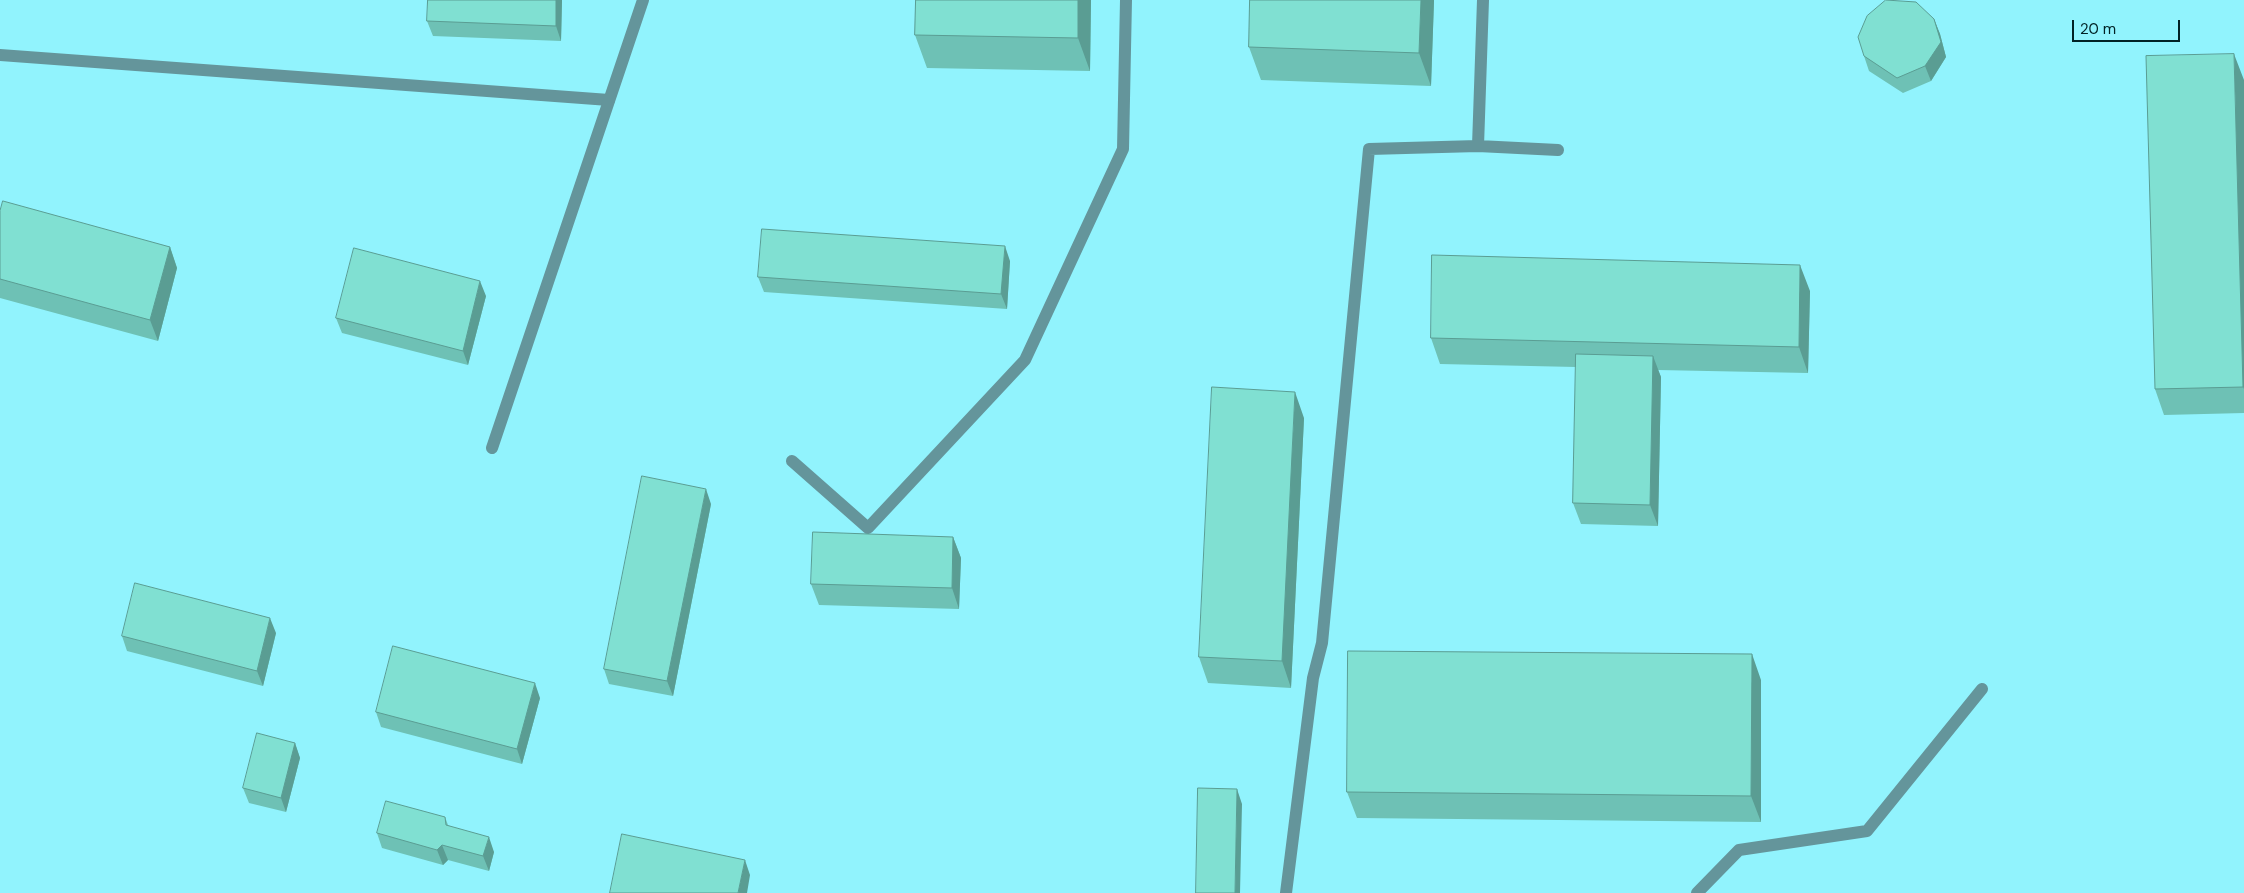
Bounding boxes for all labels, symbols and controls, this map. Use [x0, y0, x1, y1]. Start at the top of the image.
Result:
scale bar [2074, 10, 2182, 42]
text: 20 m [2080, 19, 2116, 39]

